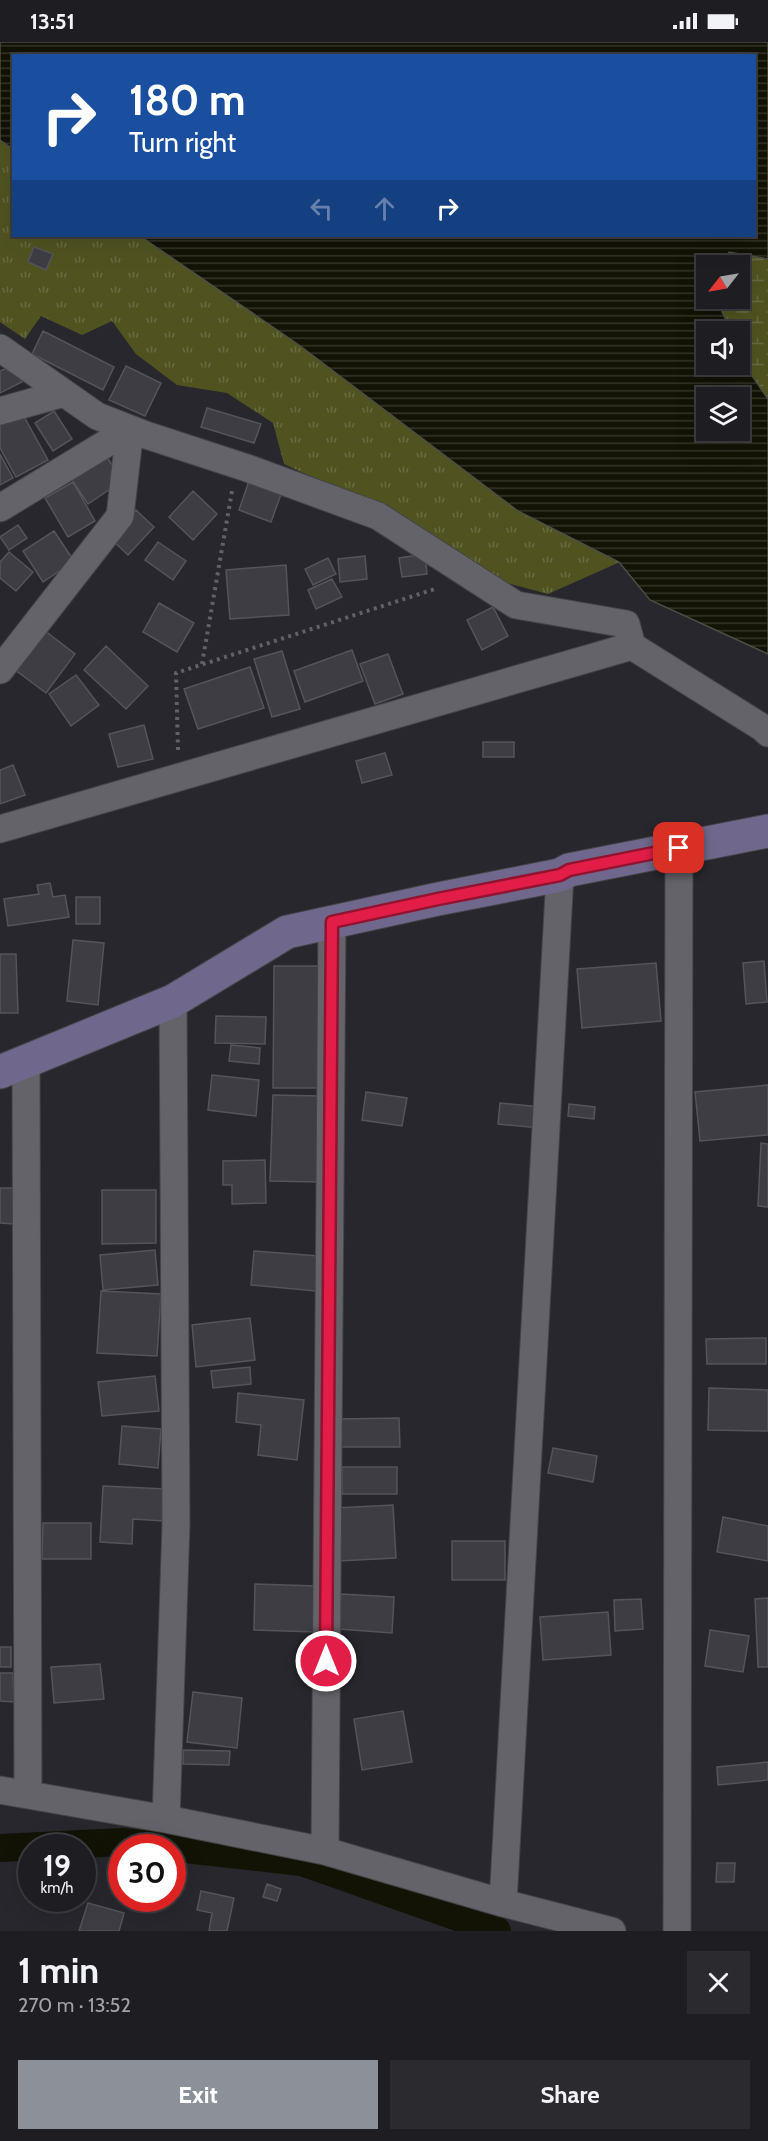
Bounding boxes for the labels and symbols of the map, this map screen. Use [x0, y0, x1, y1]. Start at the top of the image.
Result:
north arrow [696, 255, 750, 309]
pin [653, 822, 704, 873]
position arrow [294, 1629, 358, 1693]
speed limit sign: 30 [108, 1834, 186, 1912]

